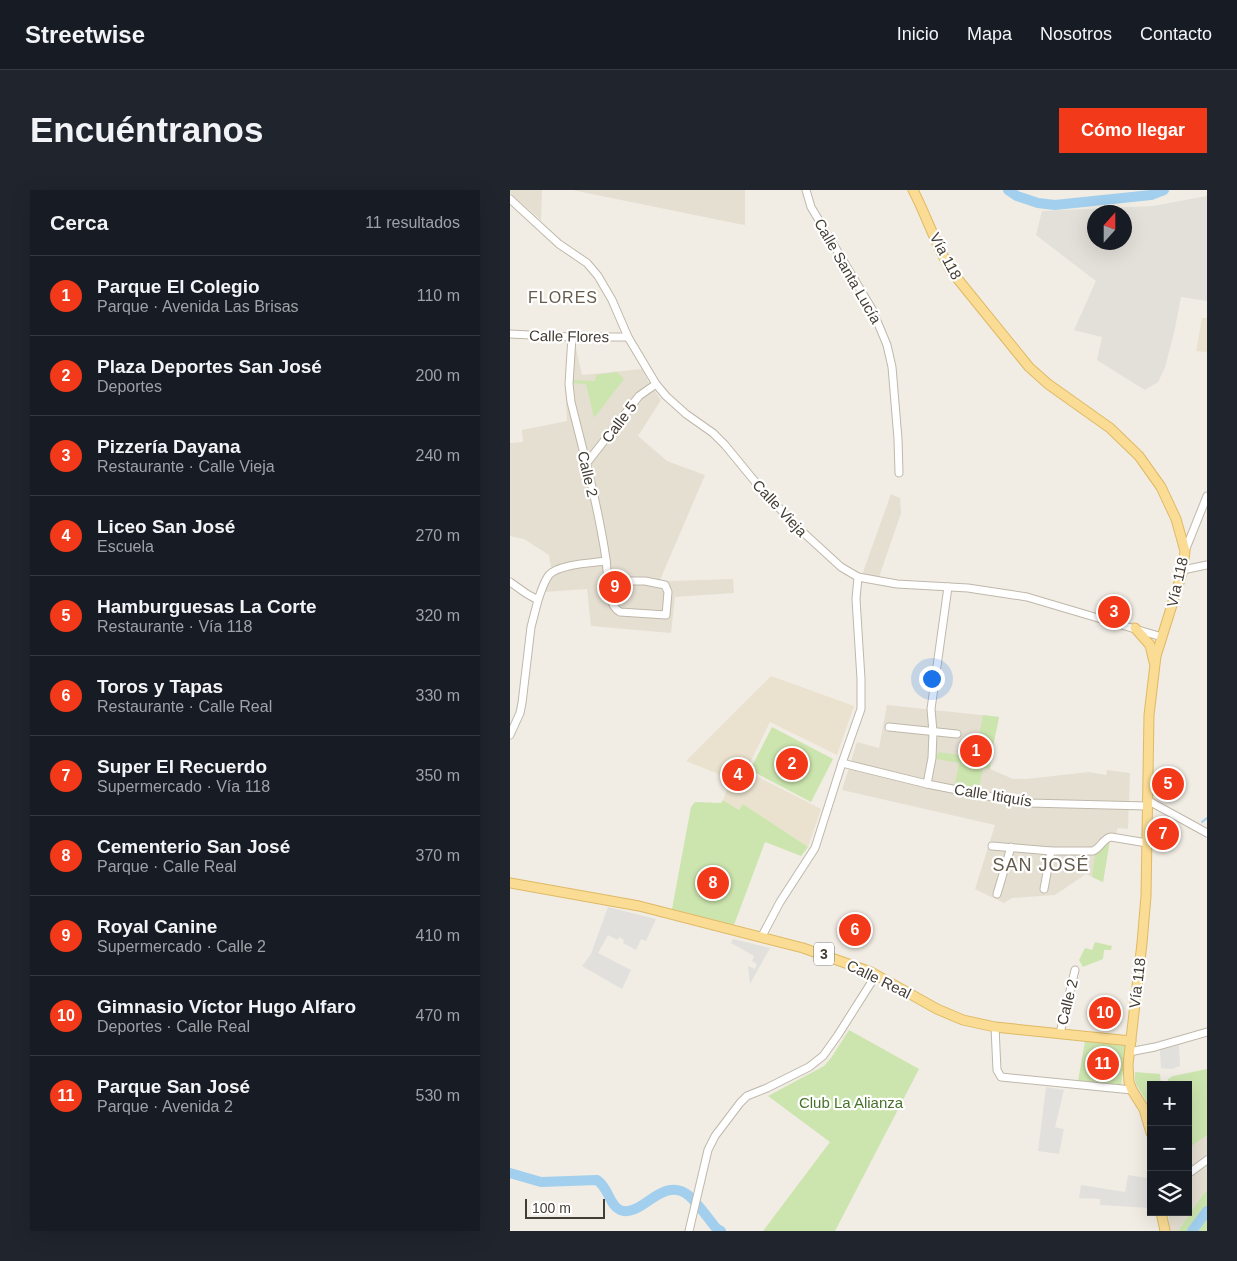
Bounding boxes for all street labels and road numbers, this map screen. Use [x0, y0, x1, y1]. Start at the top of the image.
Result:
street label: Calle Santa Lucía [811, 215, 885, 327]
street label: Vía 118 [927, 230, 965, 282]
street label: Calle Flores [529, 327, 609, 345]
street label: Calle 5 [598, 398, 640, 446]
street label: Calle 2 [574, 449, 602, 499]
street label: Calle Vieja [749, 476, 811, 540]
street label: Vía 118 [1163, 555, 1191, 609]
street label: Calle Itiquís [953, 780, 1033, 810]
road number: 3 [814, 942, 834, 966]
street label: Calle Real [844, 956, 914, 1002]
street label: Vía 118 [1125, 957, 1149, 1009]
street label: Calle 2 [1053, 977, 1081, 1027]

